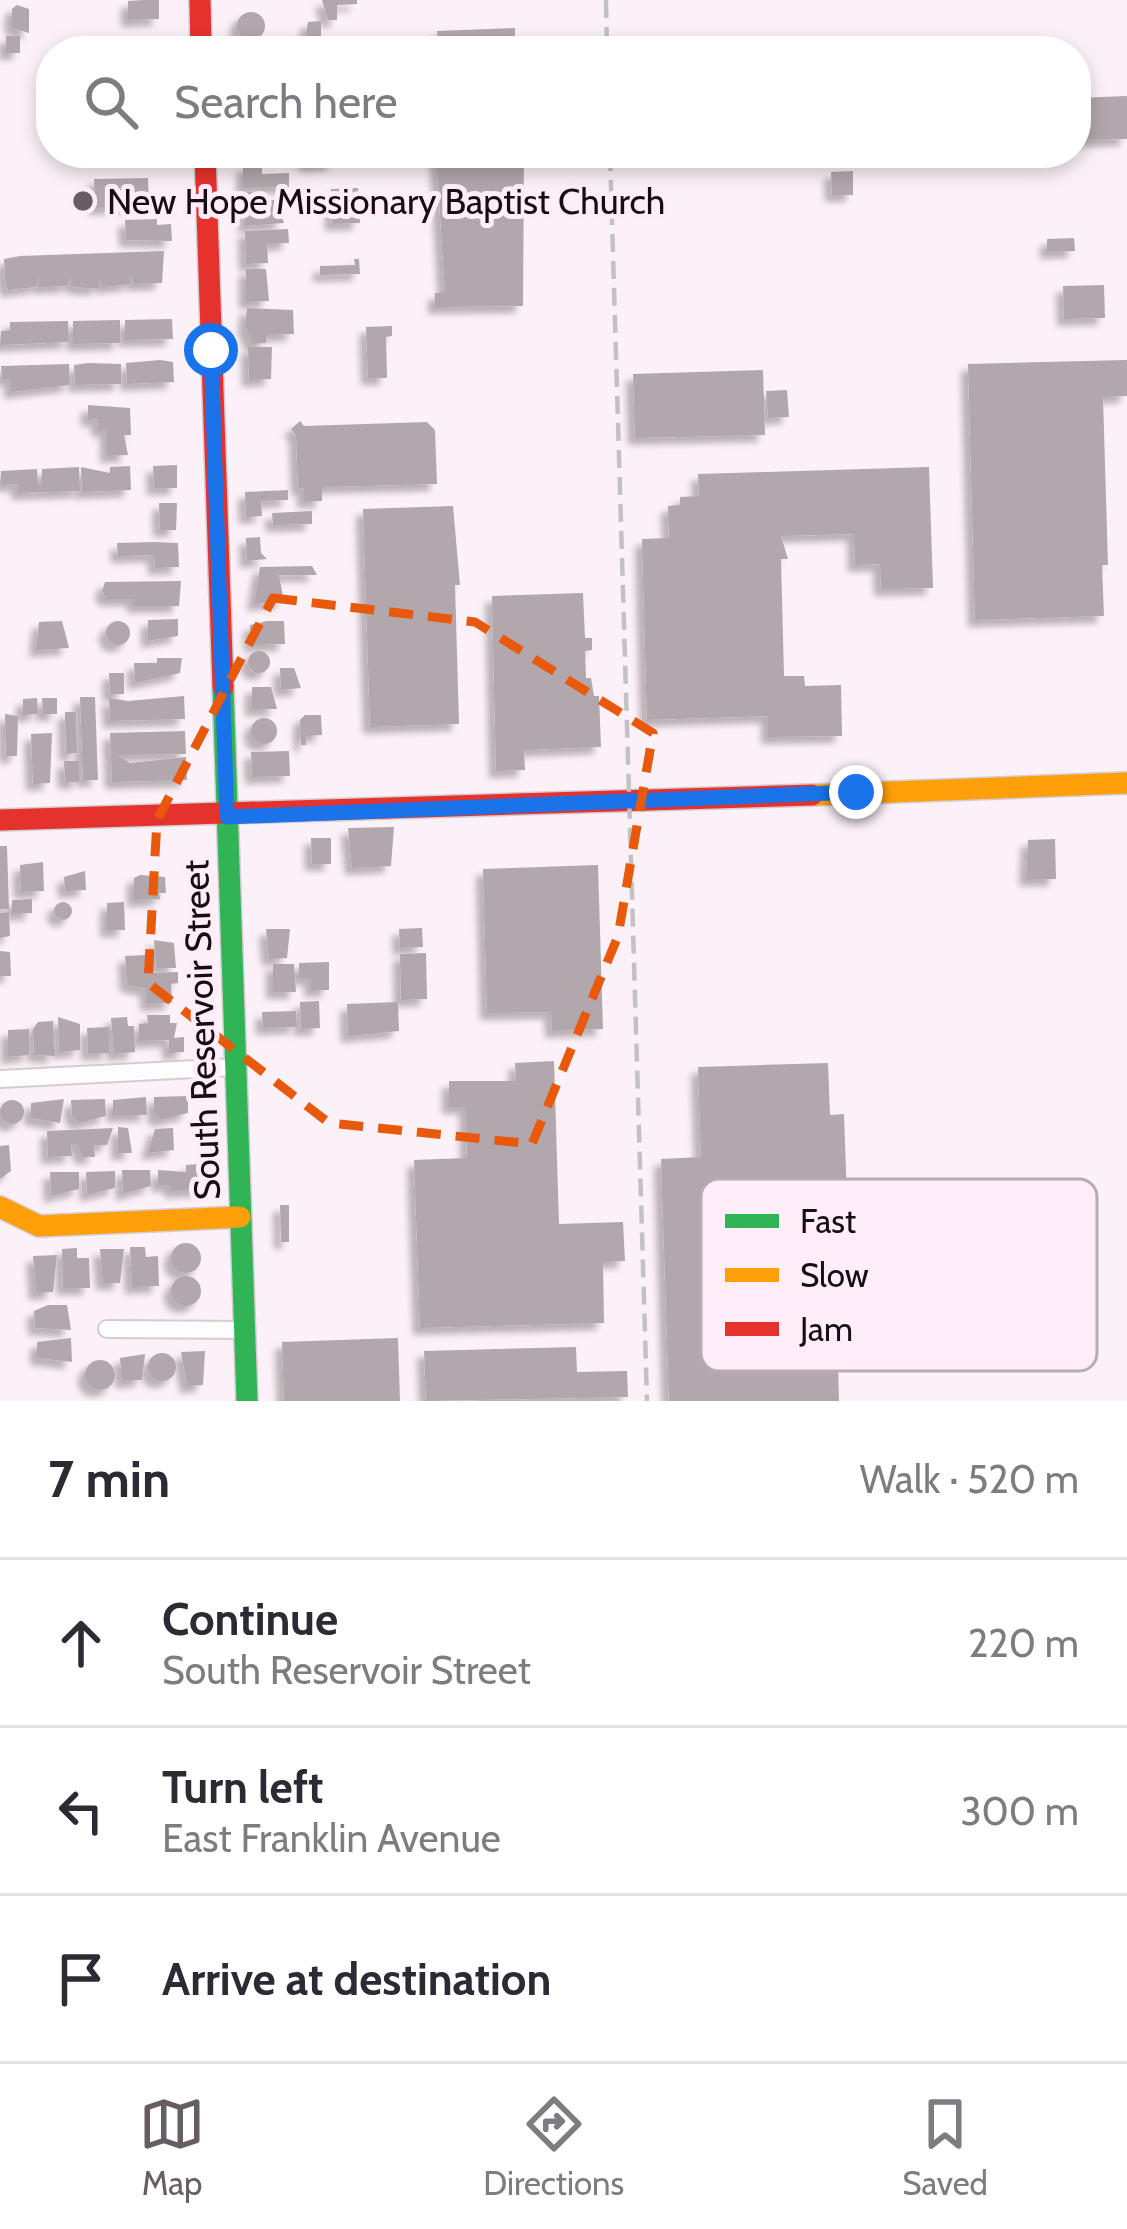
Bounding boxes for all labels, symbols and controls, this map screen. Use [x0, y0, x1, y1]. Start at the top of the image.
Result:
search box [36, 36, 1091, 168]
icon: search [78, 69, 144, 135]
text: Search here [174, 75, 398, 129]
place label: New Hope Missionary Baptist Church [107, 179, 665, 223]
marker: New Hope Missionary Baptist Church [70, 188, 96, 214]
route start [184, 323, 238, 377]
route end [829, 765, 883, 819]
street label: South Reservoir Street [173, 859, 229, 1201]
legend [701, 1179, 1097, 1371]
text: Fast [800, 1201, 856, 1241]
text: Slow [800, 1255, 869, 1295]
text: Jam [799, 1309, 853, 1349]
text: 7 min [48, 1448, 170, 1510]
text: Walk · 520 m [860, 1455, 1079, 1503]
text: Continue [162, 1592, 338, 1646]
icon: ahead [48, 1610, 114, 1676]
text: 220 m [968, 1619, 1079, 1667]
text: South Reservoir Street [162, 1646, 531, 1694]
text: Turn left [162, 1760, 324, 1814]
icon: left [48, 1778, 114, 1844]
text: 300 m [960, 1787, 1079, 1835]
text: East Franklin Avenue [162, 1814, 501, 1862]
icon: arrive [48, 1946, 114, 2012]
text: Arrive at destination [162, 1952, 551, 2006]
tab: Map [139, 2091, 205, 2203]
tab: Directions [483, 2091, 624, 2203]
tab: Saved [902, 2091, 988, 2203]

